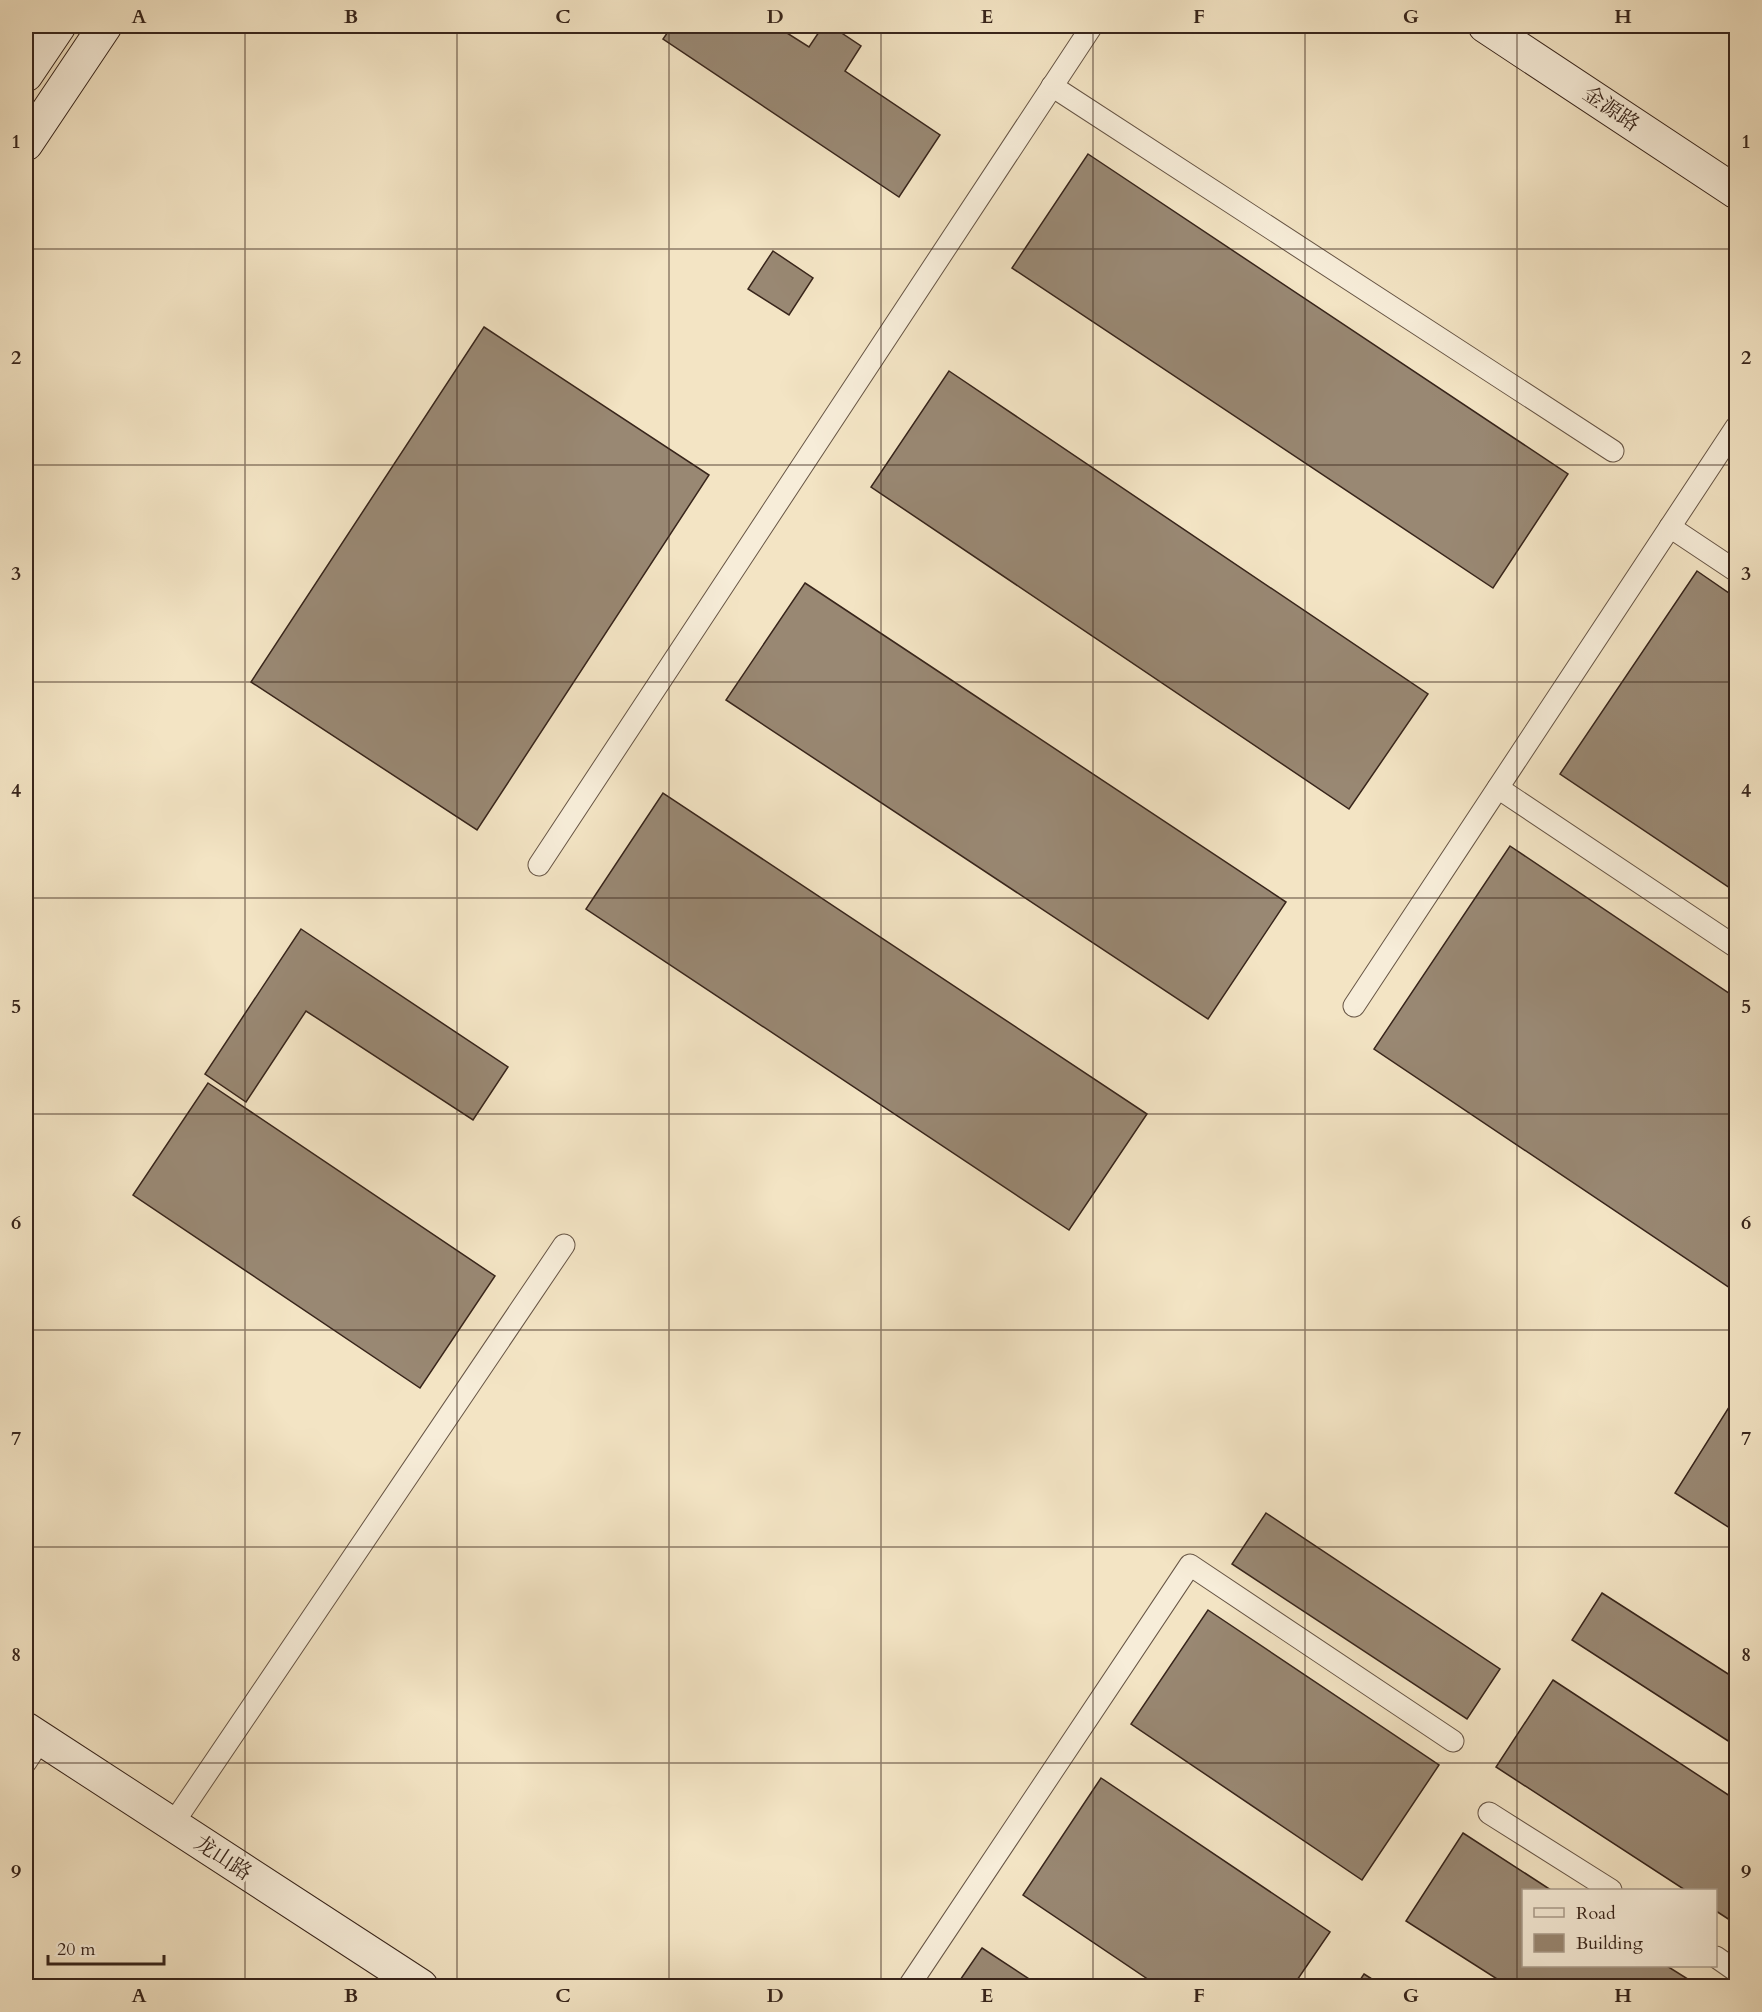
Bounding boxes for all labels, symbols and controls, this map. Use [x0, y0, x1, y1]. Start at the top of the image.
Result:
text: A [131, 3, 147, 30]
text: B [344, 3, 358, 30]
text: C [555, 3, 571, 30]
text: D [766, 3, 784, 30]
text: E [981, 3, 993, 30]
text: F [1193, 3, 1205, 30]
text: G [1403, 3, 1419, 30]
text: H [1614, 3, 1632, 30]
street label: 金源路 [1577, 79, 1645, 139]
text: 1 [11, 128, 21, 155]
text: 1 [1741, 128, 1751, 155]
text: 2 [11, 344, 21, 371]
text: 2 [1741, 344, 1751, 371]
text: 3 [11, 560, 21, 587]
text: 3 [1741, 560, 1751, 587]
text: 4 [11, 777, 21, 804]
text: 4 [1741, 777, 1751, 804]
text: 5 [11, 993, 21, 1020]
text: 5 [1741, 993, 1751, 1020]
text: 6 [11, 1209, 21, 1236]
text: 6 [1741, 1209, 1751, 1236]
text: 7 [11, 1425, 21, 1452]
text: 7 [1741, 1425, 1751, 1452]
text: 8 [11, 1641, 21, 1668]
text: 8 [1741, 1641, 1751, 1668]
street label: 龙山路 [189, 1829, 257, 1887]
text: 9 [11, 1858, 21, 1885]
text: 9 [1741, 1858, 1751, 1885]
legend [1522, 1889, 1717, 1967]
text: Road [1576, 1901, 1616, 1926]
scale bar [48, 1928, 164, 1966]
text: Building [1576, 1931, 1644, 1956]
text: 20 m [57, 1937, 96, 1962]
text: A [131, 1982, 147, 2009]
text: B [344, 1982, 358, 2009]
text: C [555, 1982, 571, 2009]
text: D [766, 1982, 784, 2009]
text: E [981, 1982, 993, 2009]
text: F [1193, 1982, 1205, 2009]
text: G [1403, 1982, 1419, 2009]
text: H [1614, 1982, 1632, 2009]

